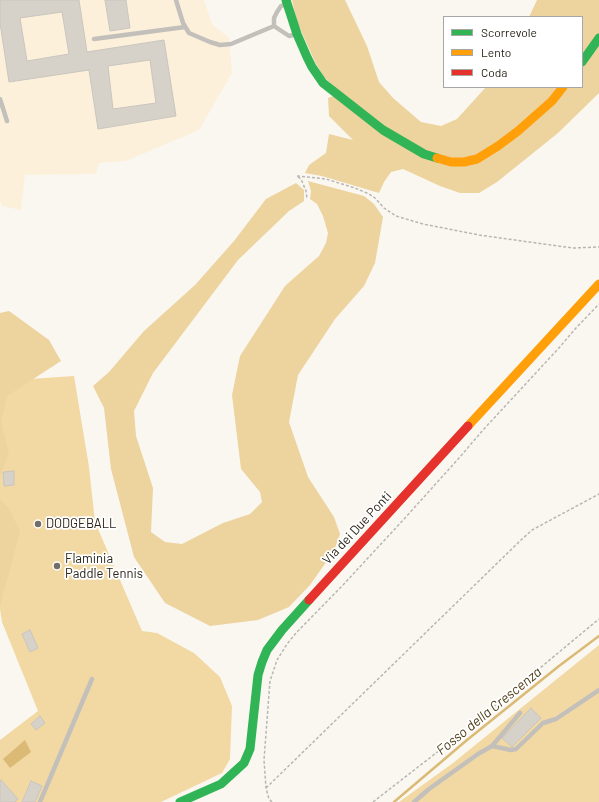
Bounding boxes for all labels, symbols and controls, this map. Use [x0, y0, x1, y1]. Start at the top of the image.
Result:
legend [443, 16, 583, 88]
text: Scorrevole [481, 25, 537, 39]
text: Lento [481, 45, 511, 59]
text: Coda [481, 65, 508, 79]
street label: Via dei Due Ponti [319, 488, 395, 568]
place label: DODGEBALL [46, 516, 116, 532]
marker: DODGEBALL [33, 519, 43, 529]
place label: Flaminia Paddle Tennis [65, 551, 143, 582]
marker: Flaminia Paddle Tennis [52, 561, 62, 571]
water label: Fosso della Crescenza [433, 663, 545, 759]

